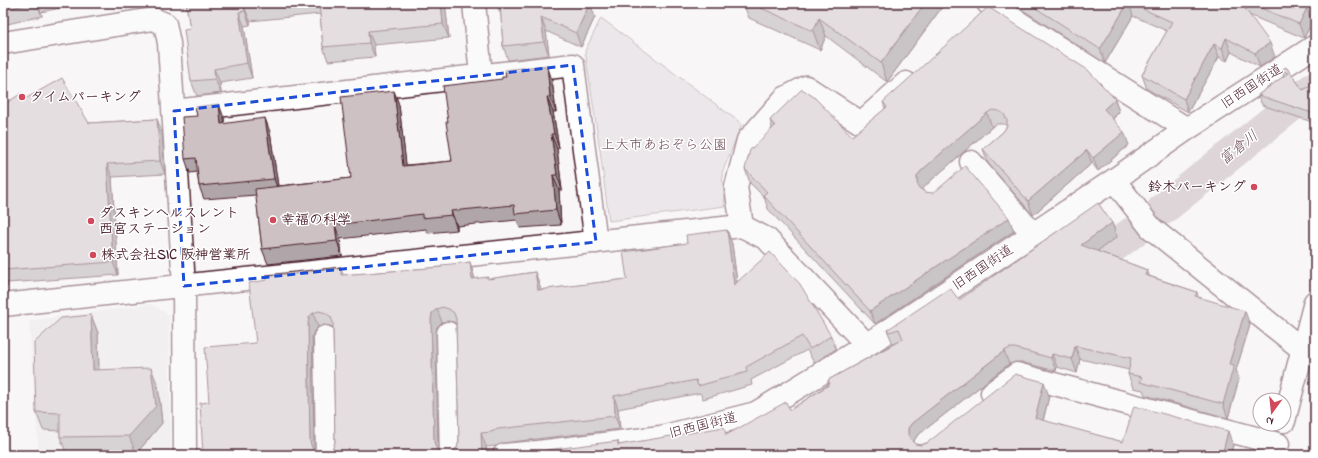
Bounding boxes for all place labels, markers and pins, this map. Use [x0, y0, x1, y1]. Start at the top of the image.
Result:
place label: タイムパーキング [30, 87, 141, 108]
marker: タイムパーキング [17, 92, 27, 102]
place label: 鈴木パーキング [1148, 177, 1246, 198]
marker: 鈴木パーキング [1249, 182, 1259, 192]
place label: ダスキンヘルスレント 西宮ステーション [99, 203, 239, 240]
place label: 幸福の科学 [281, 210, 351, 231]
marker: 幸福の科学 [268, 215, 278, 225]
marker: ダスキンヘルスレント 西宮ステーション [86, 216, 96, 226]
place label: 株式会社SIC 阪神営業所 [101, 245, 250, 266]
marker: 株式会社SIC 阪神営業所 [88, 250, 98, 260]

